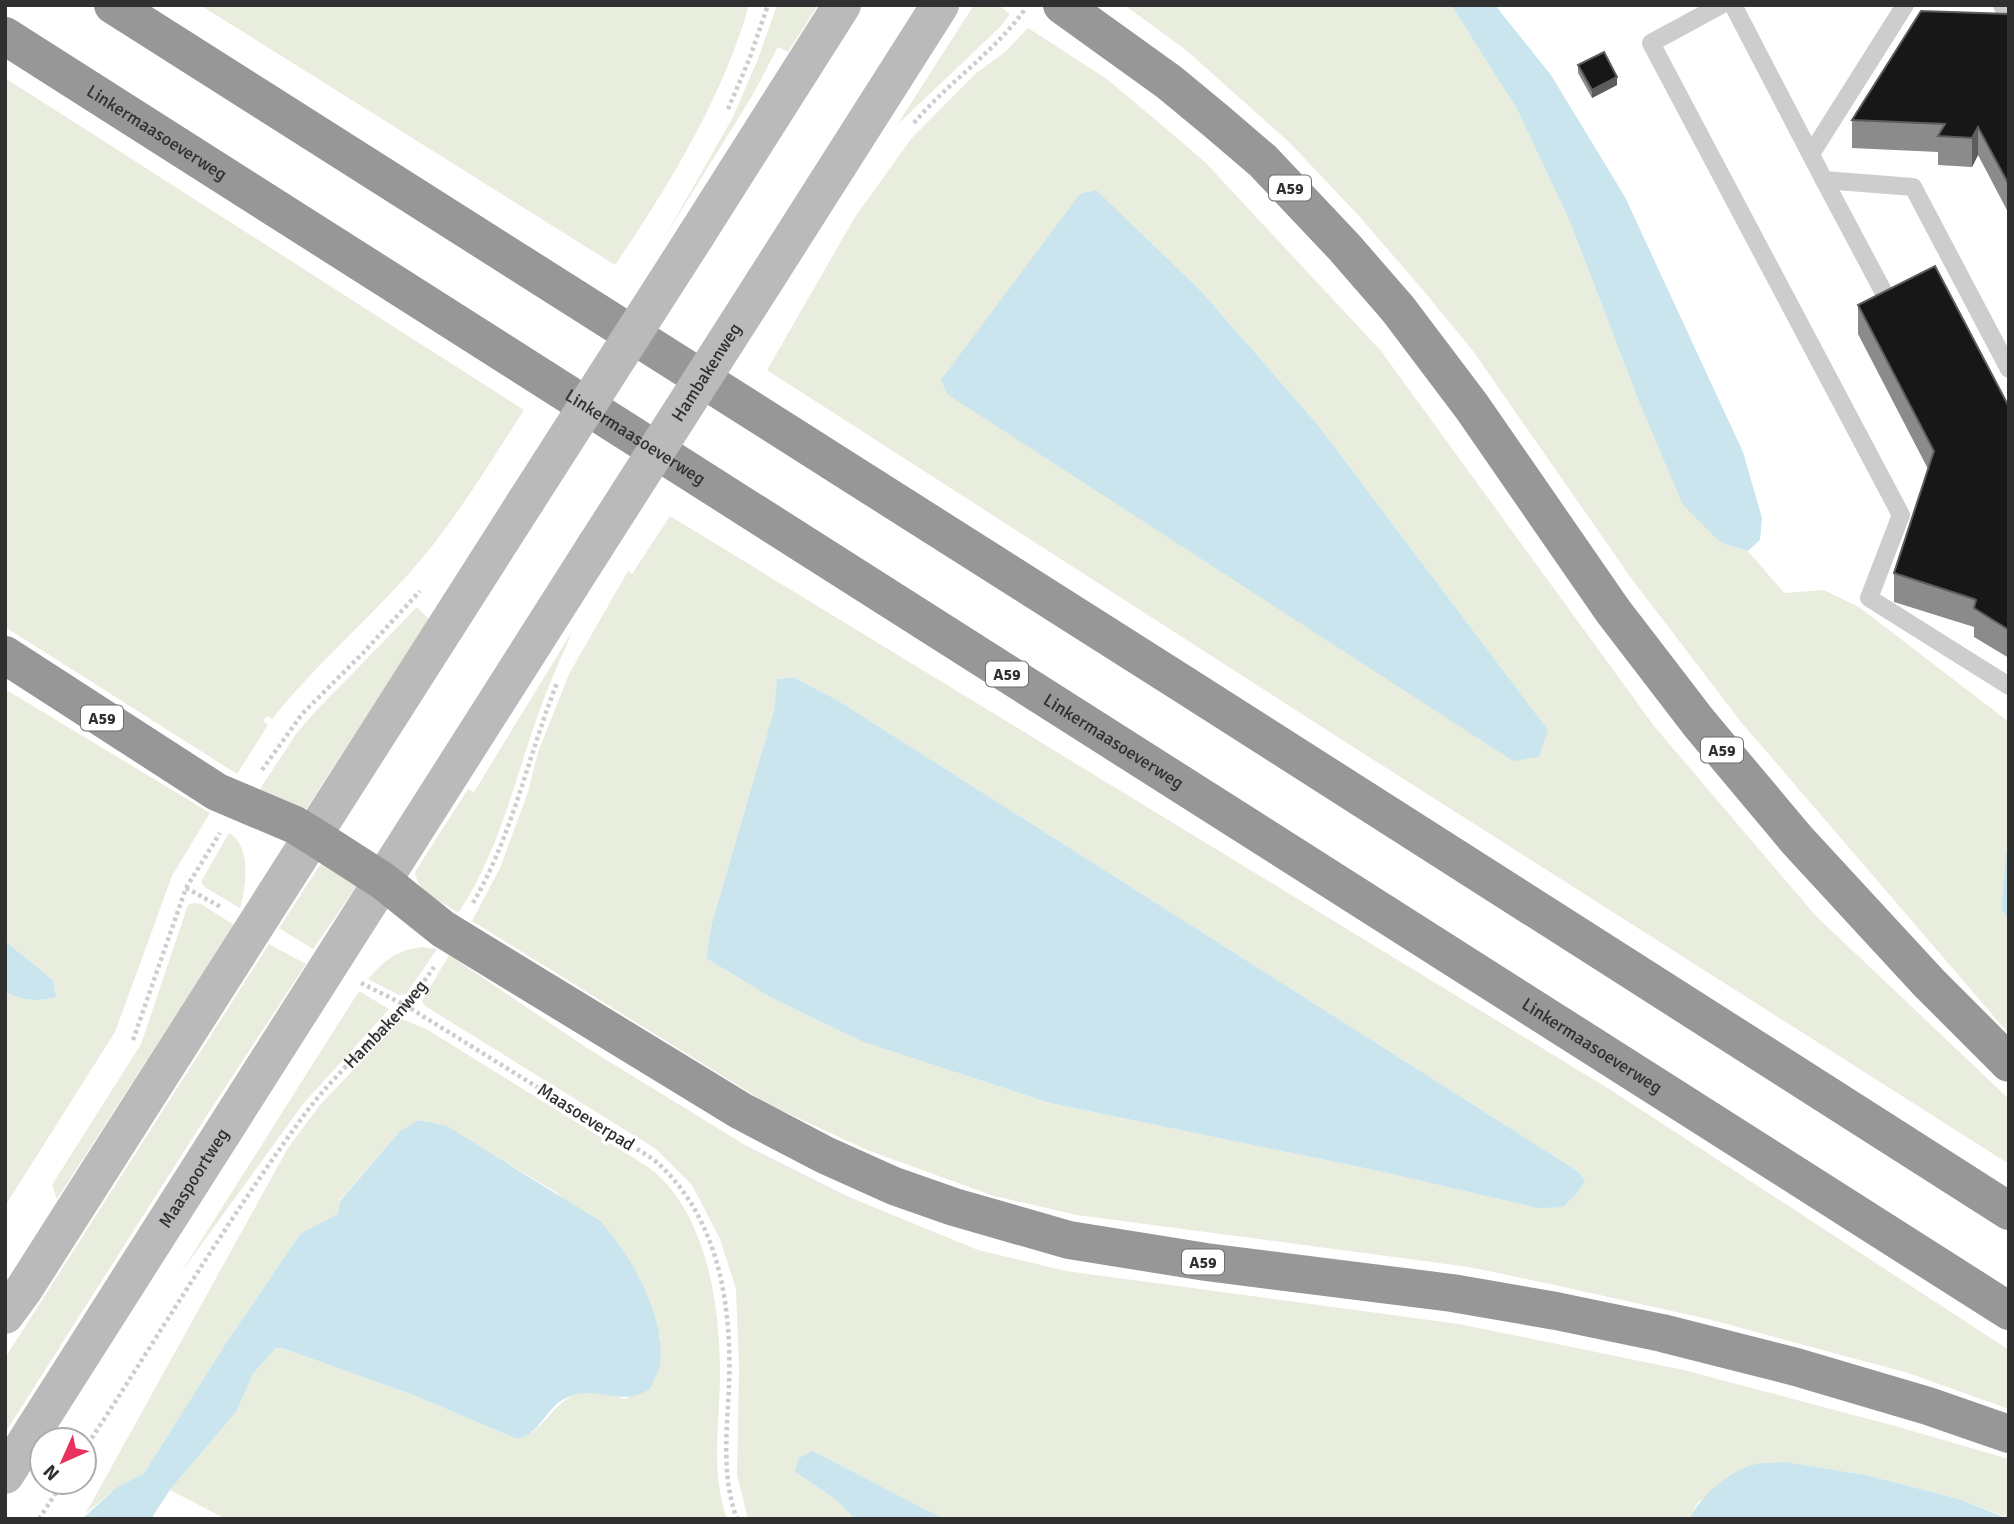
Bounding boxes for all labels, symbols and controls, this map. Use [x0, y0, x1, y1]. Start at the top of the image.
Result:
street label: Linkermaasoeverweg [83, 80, 231, 185]
road number: A59 [1269, 176, 1311, 200]
street label: Hambakenweg [667, 319, 746, 426]
street label: Linkermaasoeverweg [561, 384, 710, 490]
road number: A59 [986, 662, 1028, 687]
street label: Linkermaasoeverweg [1039, 689, 1188, 794]
road number: A59 [81, 706, 123, 730]
road number: A59 [1701, 737, 1743, 762]
street label: Hambakenweg [339, 975, 432, 1073]
street label: Linkermaasoeverweg [1518, 993, 1666, 1098]
street label: Maasoeverpad [533, 1078, 639, 1156]
street label: Maaspoortweg [154, 1124, 234, 1232]
road number: A59 [1182, 1250, 1224, 1274]
north arrow [28, 1426, 98, 1496]
text: N [39, 1459, 65, 1485]

